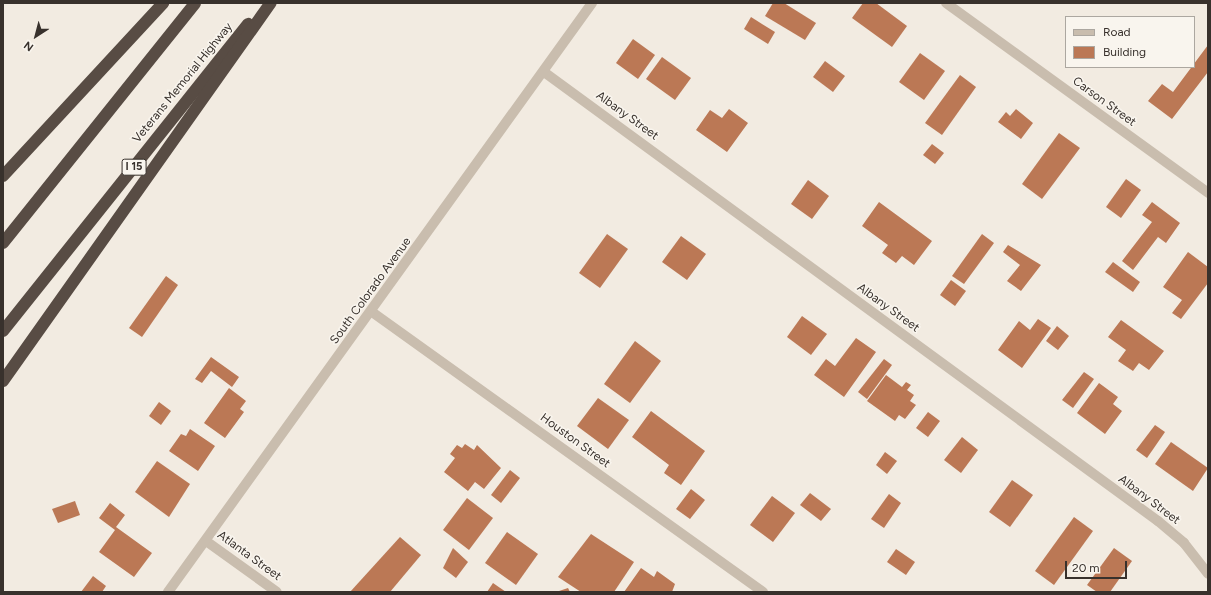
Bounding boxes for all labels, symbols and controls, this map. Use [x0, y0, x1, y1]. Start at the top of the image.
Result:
north arrow [16, 16, 56, 56]
legend [1065, 16, 1195, 68]
street label: Veterans Memorial Highway [130, 20, 236, 146]
text: Road [1103, 25, 1131, 39]
text: N [21, 38, 36, 54]
text: Building [1103, 45, 1146, 59]
street label: Carson Street [1070, 74, 1138, 130]
street label: Albany Street [593, 89, 661, 143]
road number: I 15 [121, 158, 147, 176]
street label: South Colorado Avenue [328, 235, 414, 347]
street label: Albany Street [854, 281, 922, 335]
street label: Houston Street [537, 411, 613, 471]
street label: Albany Street [1115, 472, 1183, 528]
street label: Atlanta Street [214, 528, 284, 584]
scale bar [1067, 553, 1129, 579]
text: 20 m [1072, 561, 1100, 575]

